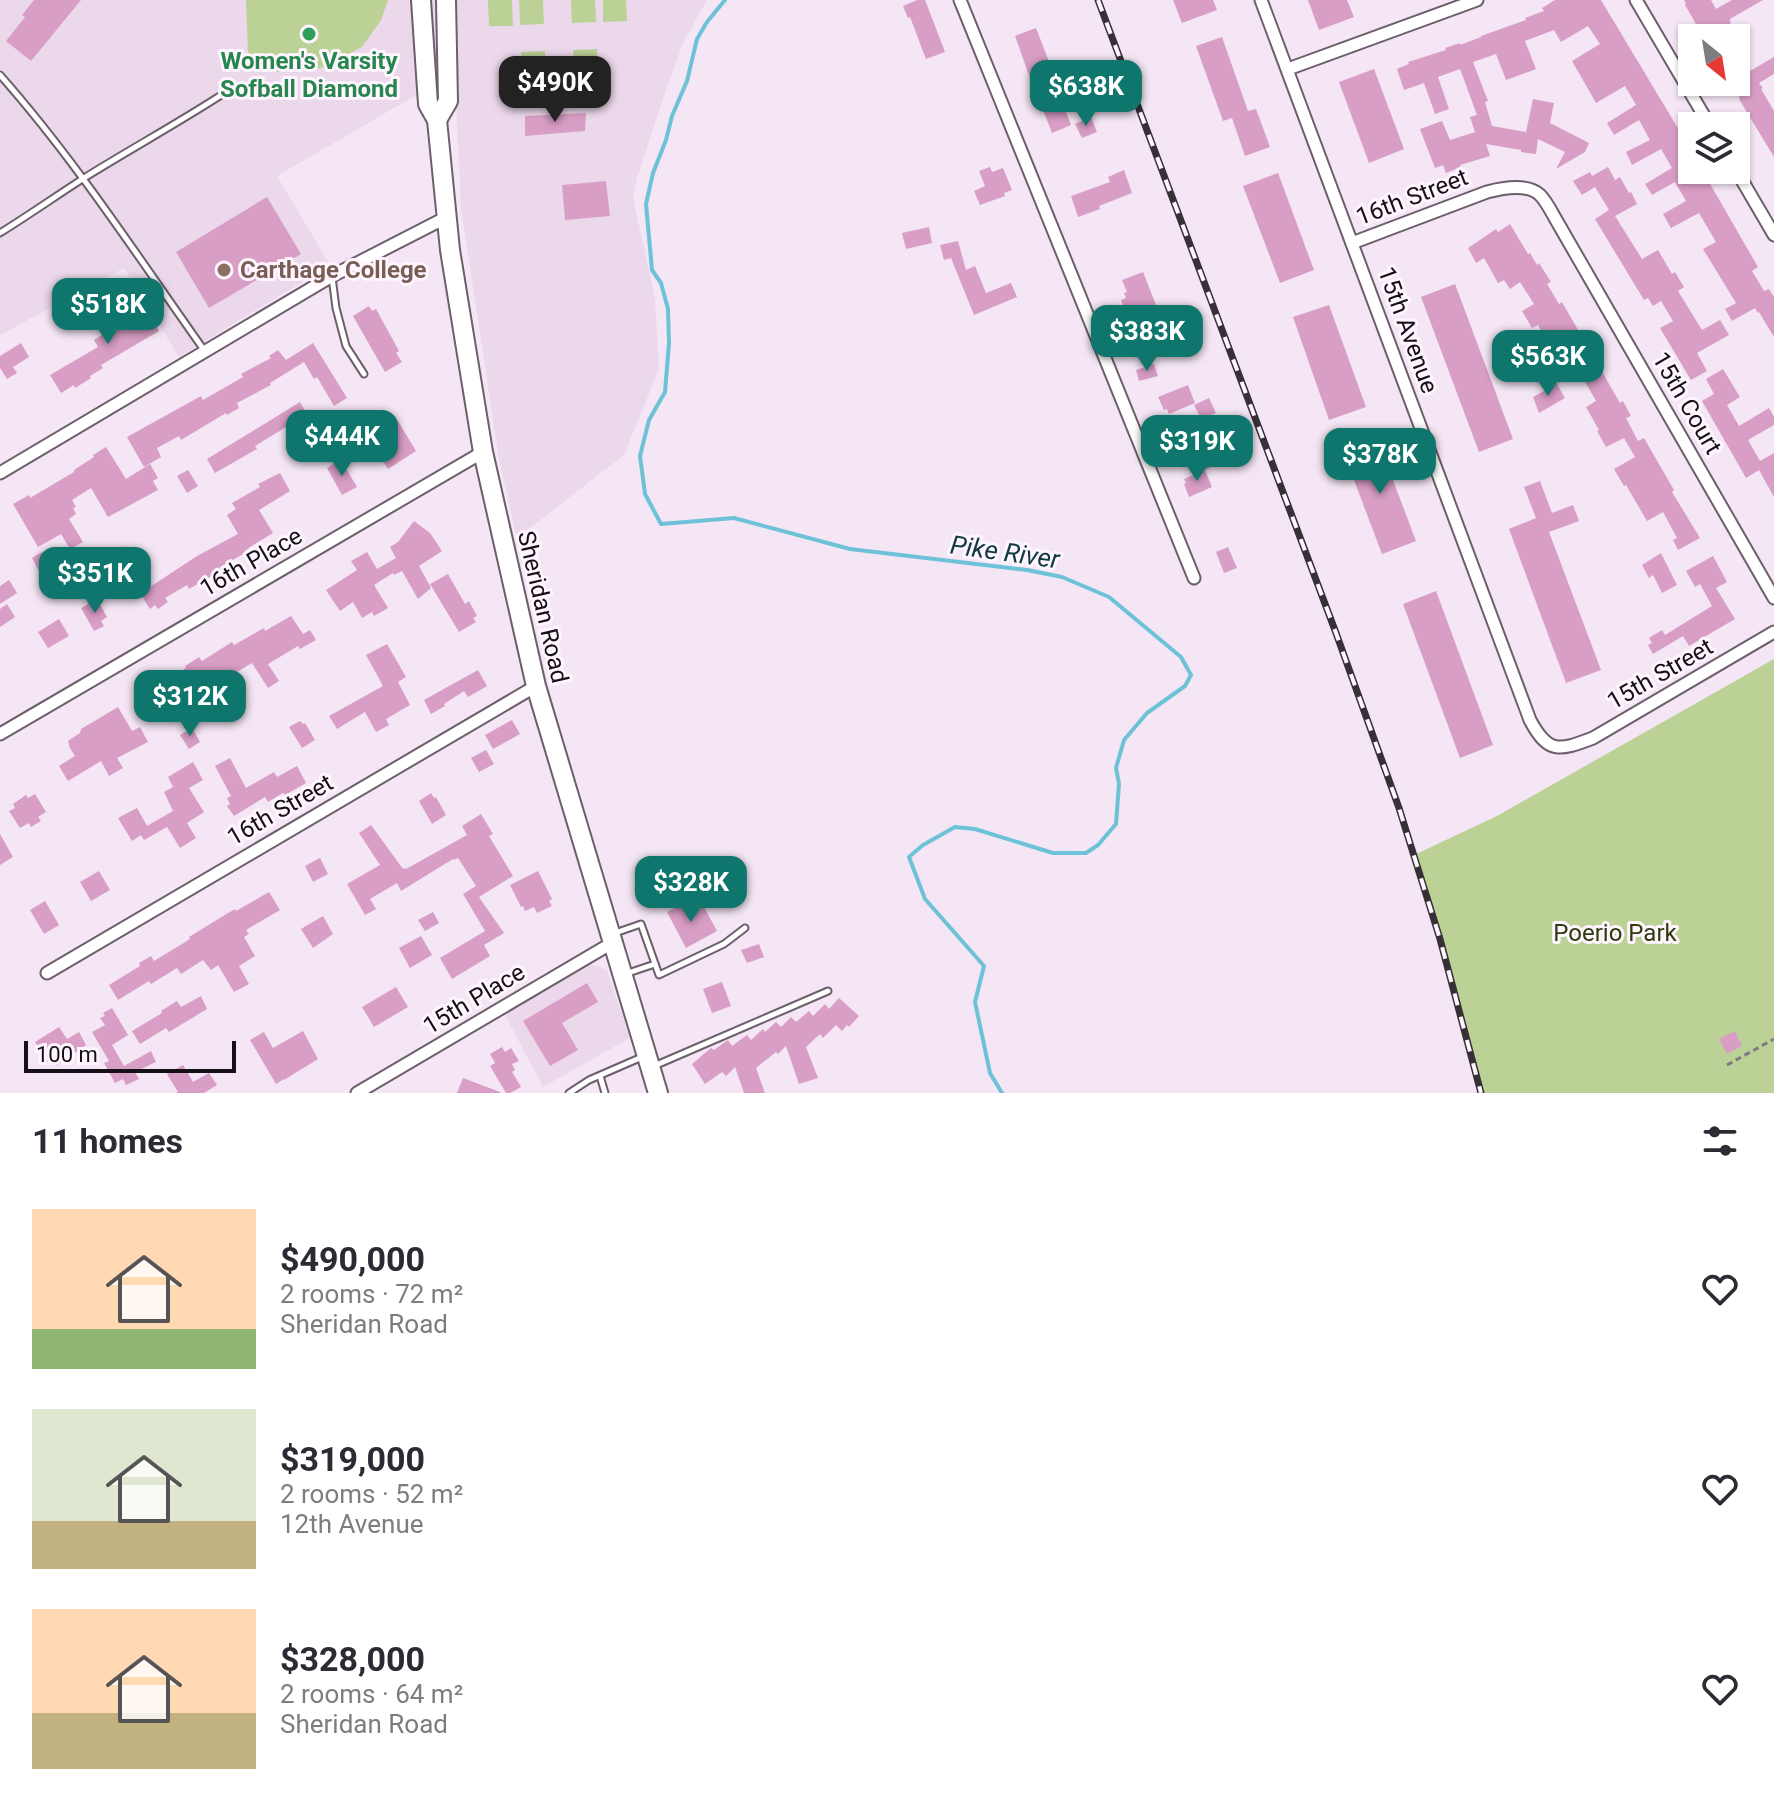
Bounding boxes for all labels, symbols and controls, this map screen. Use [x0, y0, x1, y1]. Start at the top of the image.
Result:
north arrow [1678, 24, 1750, 96]
map controls [1678, 24, 1750, 184]
marker: Women's Varsity Sofball Diamond [300, 25, 318, 43]
place label: Women's Varsity Sofball Diamond [220, 47, 398, 103]
pin: $490K [499, 56, 611, 124]
pin: $638K [1030, 60, 1142, 128]
text: $490K [517, 67, 593, 97]
text: $638K [1048, 71, 1124, 101]
button: layers [1678, 112, 1750, 184]
street label: 16th Street [1352, 163, 1472, 231]
place label: Carthage College [240, 256, 427, 284]
marker: Carthage College [215, 261, 233, 279]
street label: 15th Avenue [1372, 263, 1444, 397]
pin: $518K [52, 278, 164, 346]
text: $518K [70, 289, 146, 319]
pin: $383K [1091, 305, 1203, 373]
text: $383K [1109, 316, 1185, 346]
pin: $563K [1492, 330, 1604, 398]
text: $563K [1510, 341, 1586, 371]
street label: 15th Court [1647, 347, 1727, 459]
pin: $444K [286, 410, 398, 478]
pin: $319K [1141, 415, 1253, 483]
text: $444K [304, 421, 380, 451]
text: $319K [1159, 426, 1235, 456]
pin: $378K [1324, 428, 1436, 496]
text: $378K [1342, 439, 1418, 469]
street label: 16th Place [195, 522, 307, 602]
street label: Sheridan Road [512, 528, 574, 686]
water label: Pike River [948, 529, 1063, 575]
pin: $351K [39, 547, 151, 615]
text: $351K [57, 558, 133, 588]
street label: 15th Street [1602, 632, 1718, 715]
pin: $312K [134, 670, 246, 738]
text: $312K [152, 681, 228, 711]
street label: 16th Street [222, 768, 338, 851]
pin: $328K [635, 856, 747, 924]
text: $328K [653, 867, 729, 897]
park label: Poerio Park [1553, 919, 1678, 947]
street label: 15th Place [418, 958, 530, 1040]
scale bar [24, 1037, 236, 1073]
text: 100 m [36, 1042, 98, 1067]
icon: filters [1698, 1119, 1742, 1163]
text: 11 homes [32, 1121, 183, 1161]
text: $490,000 [280, 1239, 425, 1279]
icon: home [96, 1241, 192, 1337]
icon: heart [1698, 1267, 1742, 1311]
text: 2 rooms · 72 m² [280, 1279, 463, 1309]
text: Sheridan Road [280, 1309, 448, 1339]
text: $319,000 [280, 1439, 425, 1479]
icon: home [96, 1441, 192, 1537]
icon: heart [1698, 1467, 1742, 1511]
text: 2 rooms · 52 m² [280, 1479, 463, 1509]
text: 12th Avenue [280, 1509, 424, 1539]
text: $328,000 [280, 1639, 425, 1679]
icon: home [96, 1641, 192, 1737]
icon: heart [1698, 1667, 1742, 1711]
text: 2 rooms · 64 m² [280, 1679, 463, 1709]
text: Sheridan Road [280, 1709, 448, 1739]

